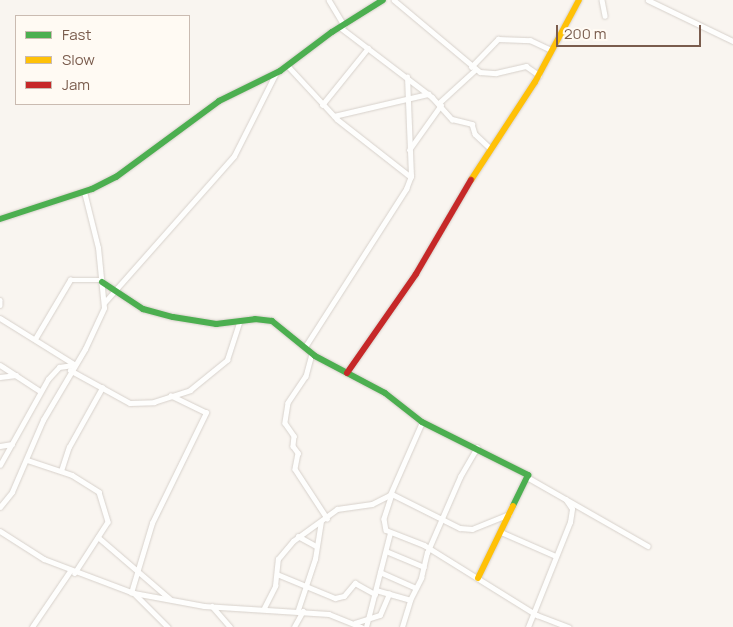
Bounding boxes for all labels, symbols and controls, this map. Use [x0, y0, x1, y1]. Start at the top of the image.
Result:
legend [15, 15, 190, 105]
scale bar [558, 15, 703, 47]
text: 200 m [564, 23, 607, 44]
text: Fast [62, 24, 91, 45]
text: Slow [62, 49, 95, 70]
text: Jam [62, 74, 90, 95]

